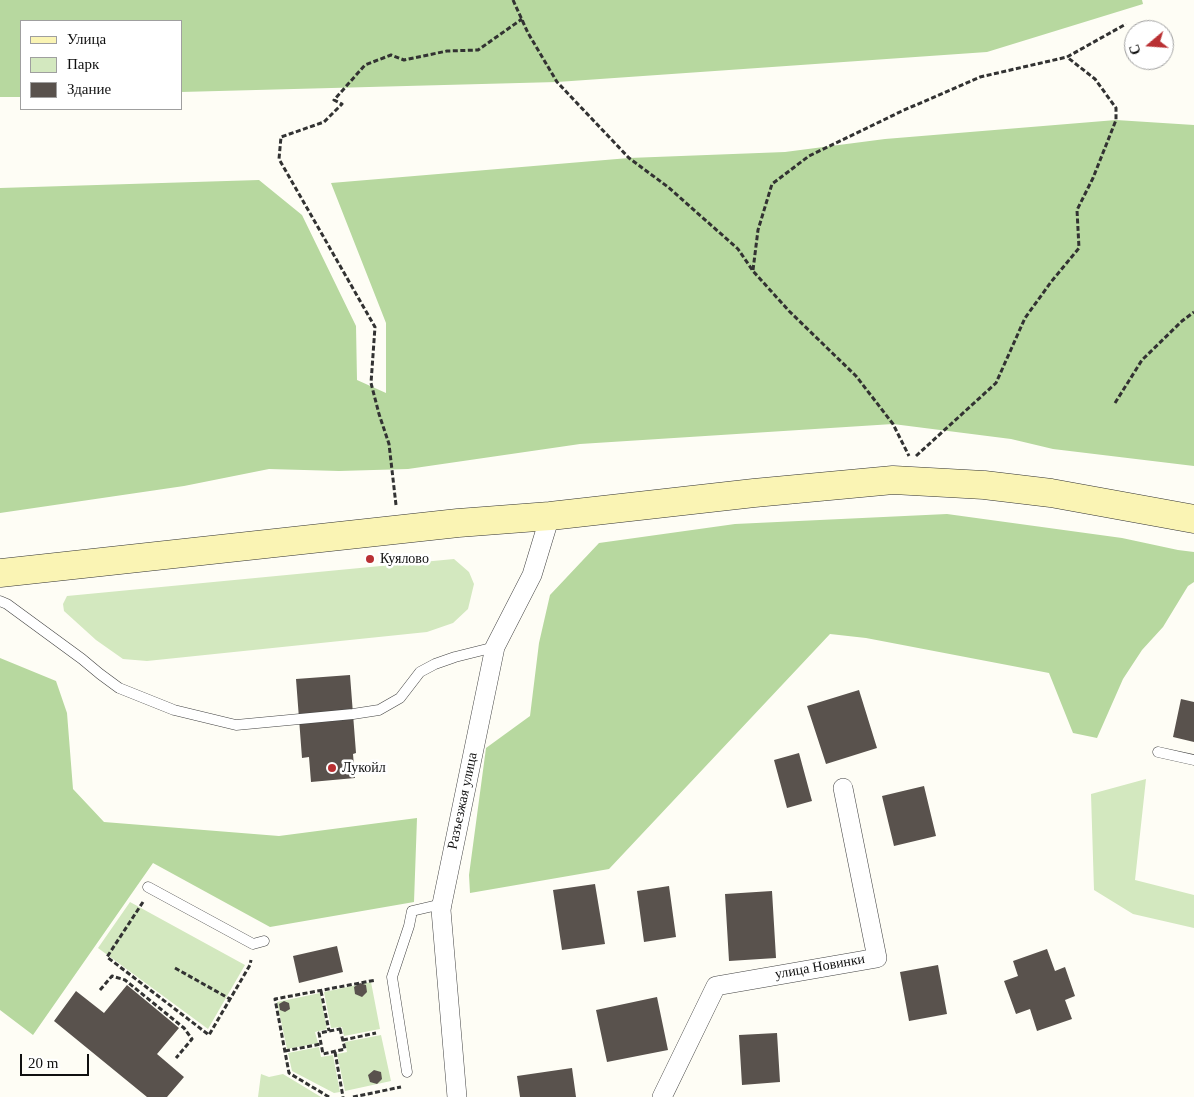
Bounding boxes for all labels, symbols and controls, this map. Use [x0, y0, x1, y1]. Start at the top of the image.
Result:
legend [20, 20, 182, 110]
north arrow [1124, 20, 1174, 70]
text: Улица [67, 31, 106, 47]
text: С [1127, 42, 1144, 57]
text: Парк [67, 56, 99, 72]
text: Здание [67, 81, 111, 97]
place label: Куялово [380, 551, 429, 567]
marker: Куялово [364, 553, 376, 565]
street label: Разъезжая улица [445, 751, 481, 851]
place label: Лукойл [342, 760, 386, 776]
marker: Лукойл [326, 762, 338, 774]
street label: улица Новинки [774, 951, 866, 983]
scale bar [22, 1044, 91, 1076]
text: 20 m [28, 1055, 58, 1071]

